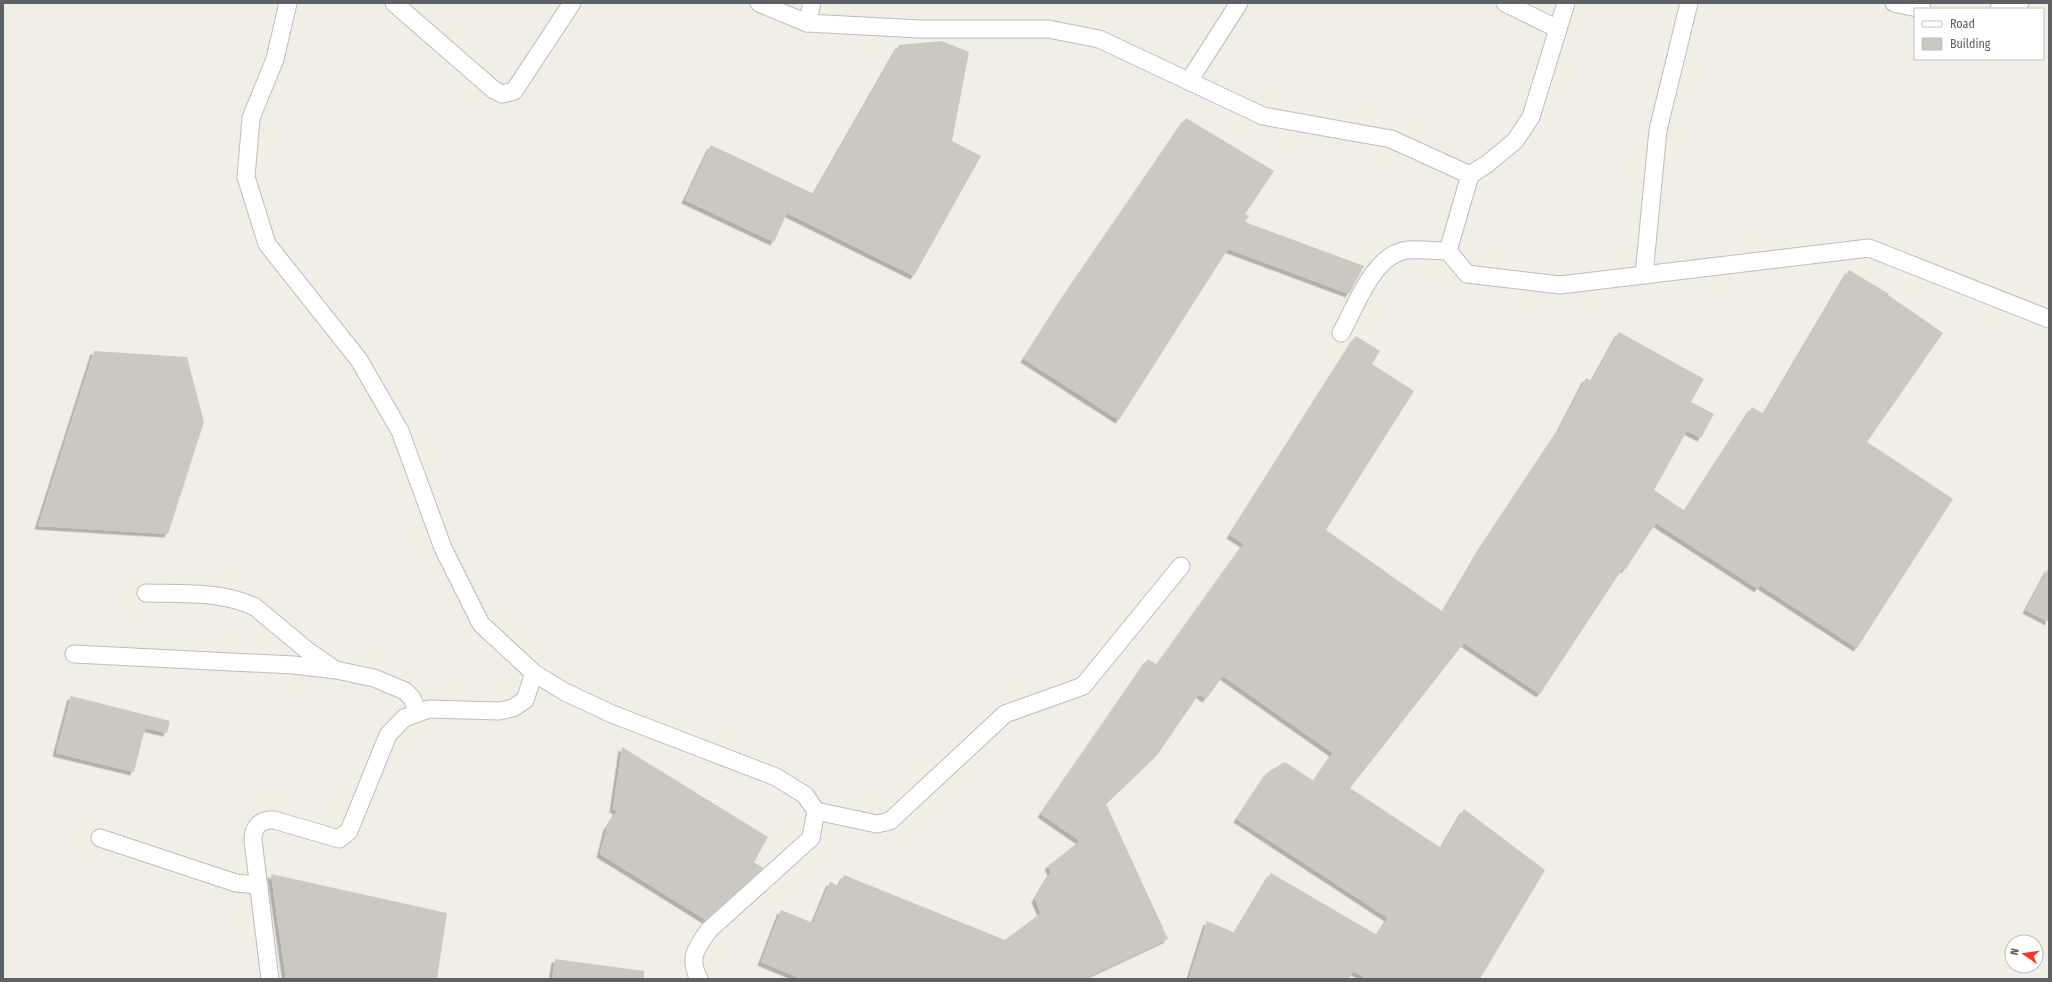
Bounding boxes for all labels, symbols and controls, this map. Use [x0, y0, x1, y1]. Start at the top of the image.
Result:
legend [1914, 8, 2044, 60]
text: Road [1950, 17, 1975, 31]
text: Building [1950, 37, 1991, 51]
north arrow [2004, 934, 2044, 974]
text: N [2008, 947, 2022, 957]

